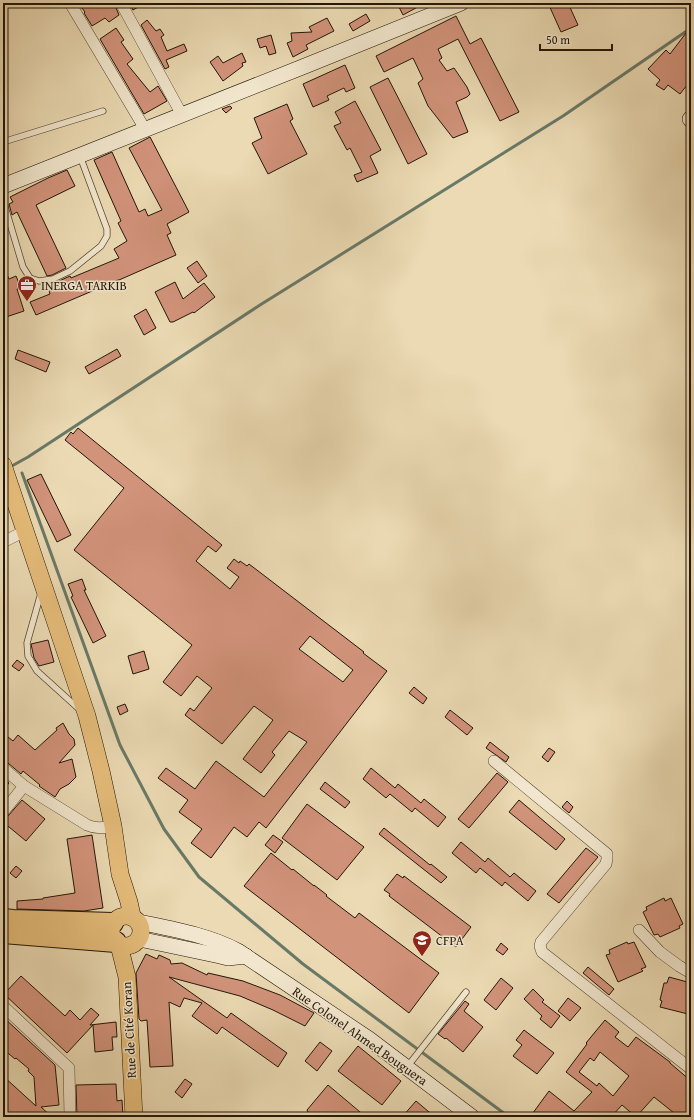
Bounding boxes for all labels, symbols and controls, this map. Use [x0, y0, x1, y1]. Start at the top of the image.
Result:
scale bar [540, 26, 612, 52]
text: 50 m [546, 31, 570, 48]
office icon: INERGA TARKIB [16, 274, 38, 302]
place label: INERGA TARKIB [41, 276, 127, 295]
school or university icon: CFPA [411, 929, 433, 957]
place label: CFPA [436, 931, 464, 950]
street label: Rue de Cité Koran [117, 981, 141, 1079]
street label: Rue Colonel Ahmed Bouguera [289, 982, 432, 1090]

